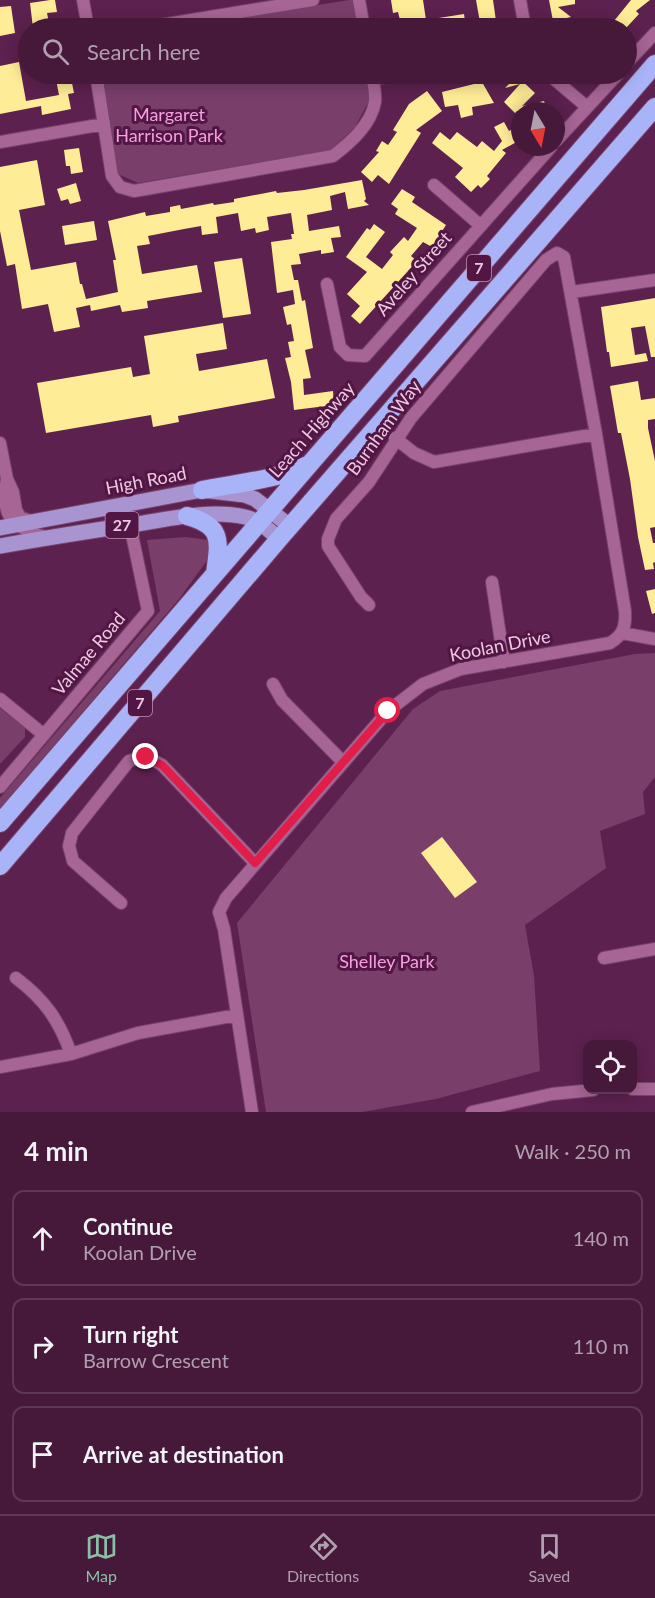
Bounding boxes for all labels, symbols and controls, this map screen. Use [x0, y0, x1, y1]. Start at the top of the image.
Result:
search box [18, 18, 637, 84]
icon: search [39, 35, 72, 68]
text: Search here [87, 38, 200, 65]
north arrow [511, 102, 565, 156]
park label: Margaret Harrison Park [115, 103, 224, 146]
street label: Aveley Street [371, 226, 456, 320]
road number: 7 [467, 255, 491, 281]
street label: Burnham Way [341, 375, 425, 479]
street label: Leach Highway [264, 376, 359, 482]
street label: High Road [104, 461, 188, 499]
road number: 27 [106, 512, 138, 538]
street label: Valmae Road [47, 607, 129, 699]
street label: Koolan Drive [447, 624, 552, 666]
road number: 7 [128, 690, 152, 716]
route start [374, 697, 400, 723]
route end [132, 743, 158, 769]
park label: Shelley Park [339, 950, 436, 972]
map controls [583, 1040, 637, 1094]
button: locate [583, 1040, 637, 1094]
text: 4 min [24, 1135, 88, 1167]
text: Walk · 250 m [515, 1139, 631, 1163]
text: Continue [83, 1213, 173, 1240]
icon: ahead [26, 1222, 59, 1255]
text: 140 m [573, 1226, 629, 1250]
text: Koolan Drive [83, 1240, 197, 1264]
text: Turn right [83, 1321, 178, 1348]
icon: right [26, 1330, 59, 1363]
text: 110 m [573, 1334, 629, 1358]
text: Barrow Crescent [83, 1348, 229, 1372]
icon: arrive [26, 1438, 59, 1471]
text: Arrive at destination [83, 1441, 284, 1468]
tab: Map [85, 1530, 118, 1585]
tab: Directions [287, 1530, 359, 1585]
tab: Saved [529, 1530, 570, 1585]

